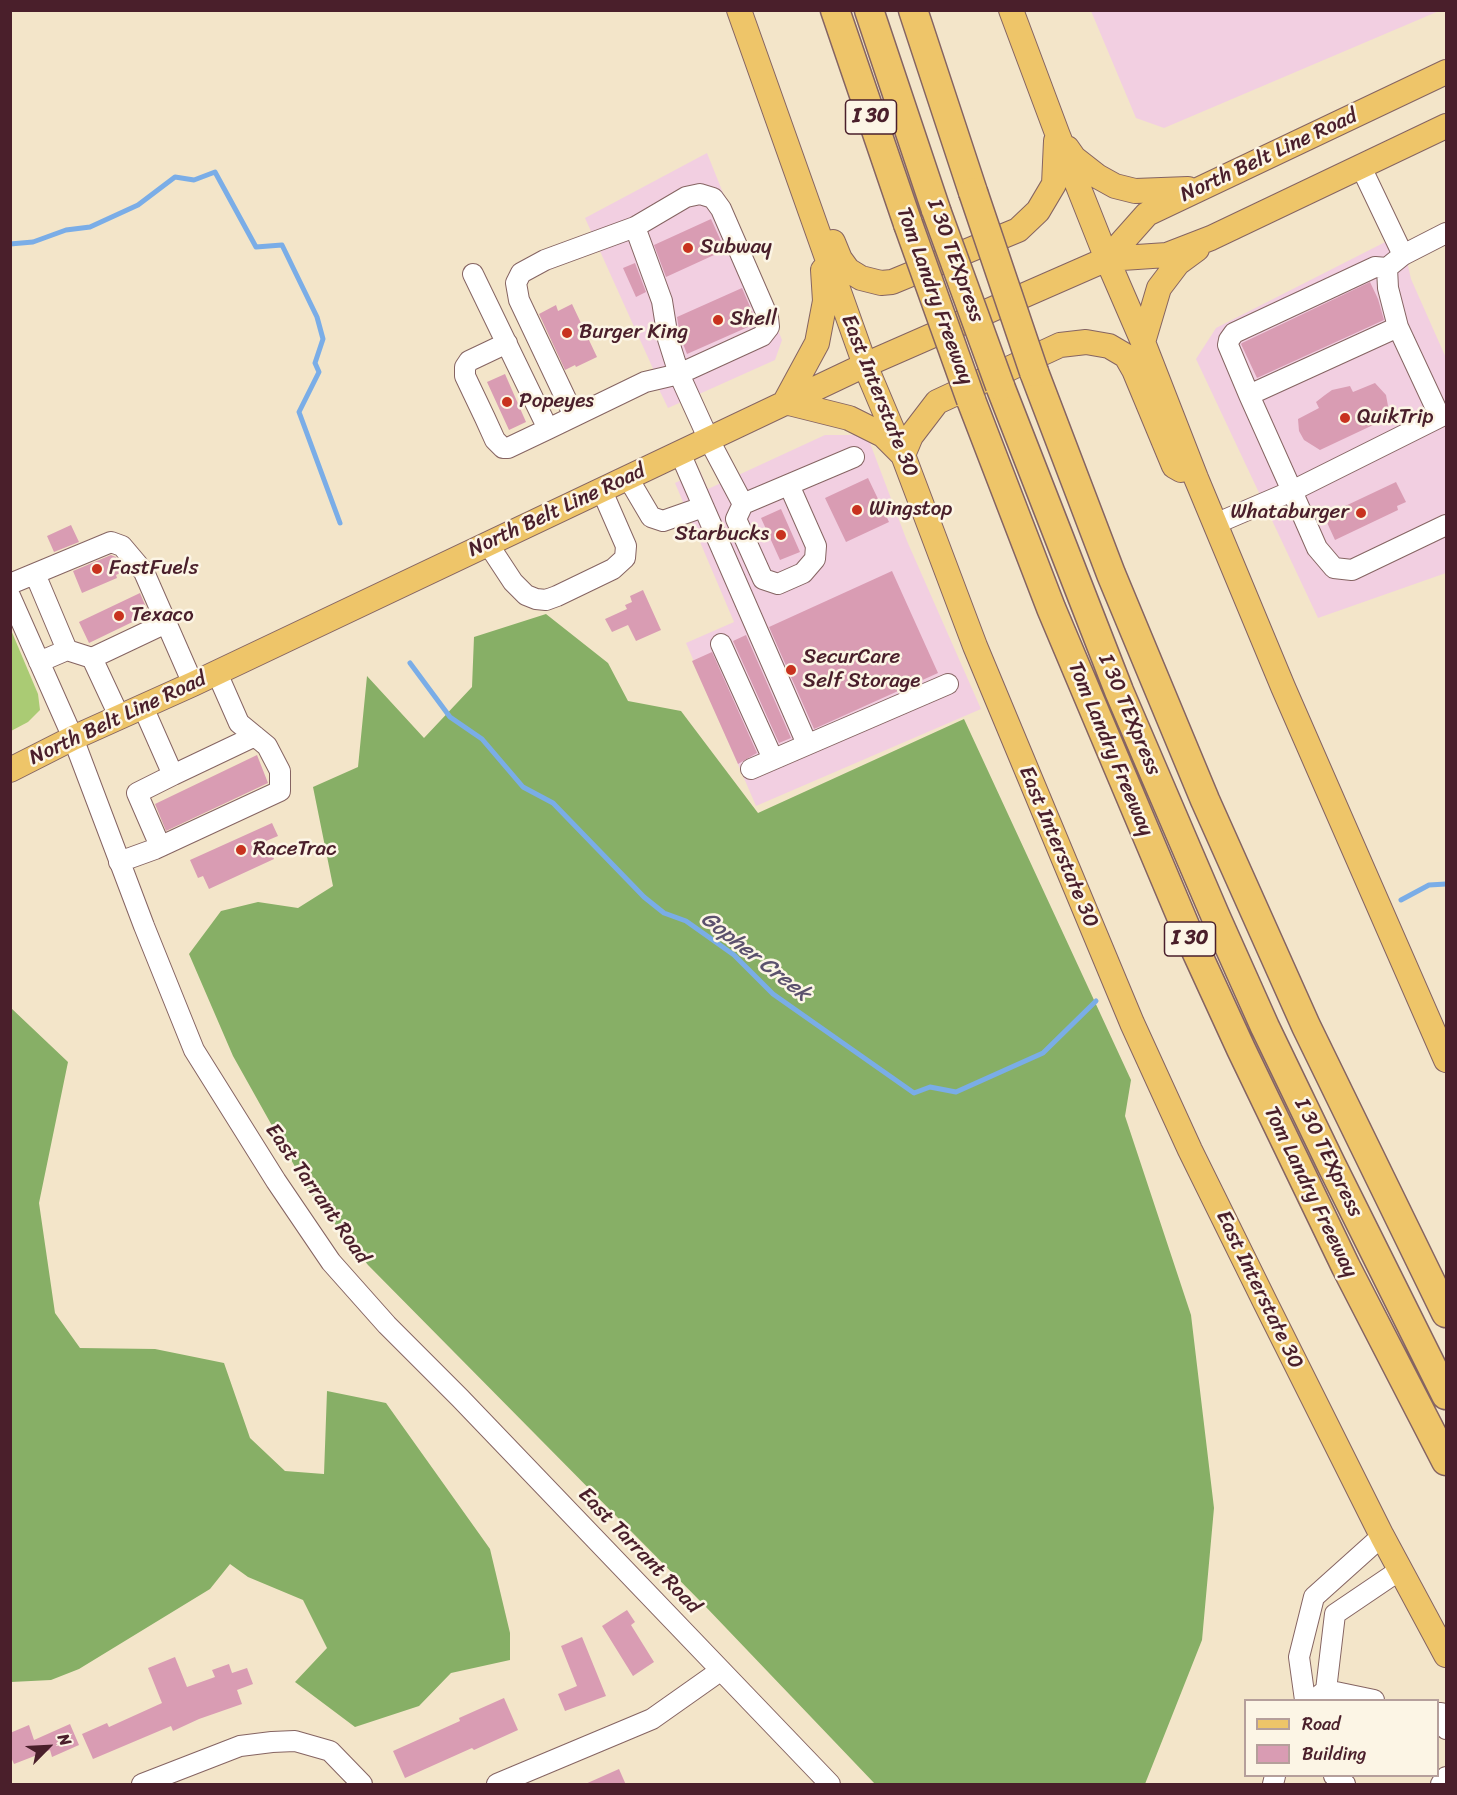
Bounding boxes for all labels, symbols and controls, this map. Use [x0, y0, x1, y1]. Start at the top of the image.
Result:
road number: I 30 [846, 100, 896, 134]
street label: North Belt Line Road [1177, 104, 1361, 208]
street label: I 30 TEXpress [921, 196, 989, 326]
street label: Tom Landry Freeway [890, 204, 978, 388]
place label: Subway [700, 235, 772, 261]
marker: Subway [681, 241, 695, 255]
place label: Shell [730, 307, 777, 333]
street label: East Interstate 30 [835, 311, 923, 481]
marker: Shell [711, 313, 725, 327]
place label: Burger King [579, 320, 688, 346]
marker: Burger King [560, 326, 574, 340]
place label: Popeyes [519, 389, 594, 415]
marker: Popeyes [500, 395, 514, 409]
place label: QuikTrip [1357, 405, 1434, 431]
marker: QuikTrip [1338, 411, 1352, 425]
street label: North Belt Line Road [465, 459, 649, 563]
place label: Wingstop [869, 497, 952, 523]
place label: Whataburger [1230, 500, 1349, 526]
marker: Wingstop [850, 503, 864, 517]
marker: Whataburger [1354, 506, 1368, 520]
place label: Starbucks [675, 522, 769, 548]
marker: Starbucks [774, 528, 788, 542]
place label: FastFuels [109, 556, 198, 582]
marker: FastFuels [90, 562, 104, 576]
place label: Texaco [131, 603, 194, 629]
marker: Texaco [112, 609, 126, 623]
place label: SecurCare Self Storage [803, 645, 920, 695]
street label: I 30 TEXpress [1092, 651, 1166, 779]
street label: Tom Landry Freeway [1062, 658, 1158, 840]
marker: SecurCare Self Storage [784, 663, 798, 677]
street label: North Belt Line Road [26, 667, 210, 771]
street label: East Interstate 30 [1013, 762, 1103, 932]
place label: RaceTrac [253, 837, 336, 863]
marker: RaceTrac [234, 843, 248, 857]
water label: Gopher Creek [695, 906, 815, 1008]
road number: I 30 [1164, 922, 1216, 956]
street label: I 30 TEXpress [1288, 1095, 1368, 1221]
street label: Tom Landry Freeway [1258, 1102, 1362, 1282]
street label: East Tarrant Road [259, 1119, 375, 1269]
street label: East Interstate 30 [1210, 1207, 1308, 1373]
street label: East Tarrant Road [572, 1483, 706, 1619]
legend [1244, 1699, 1439, 1777]
text: Road [1302, 1708, 1341, 1740]
north arrow [18, 1717, 78, 1777]
text: N [49, 1729, 80, 1750]
text: Building [1302, 1738, 1366, 1770]

